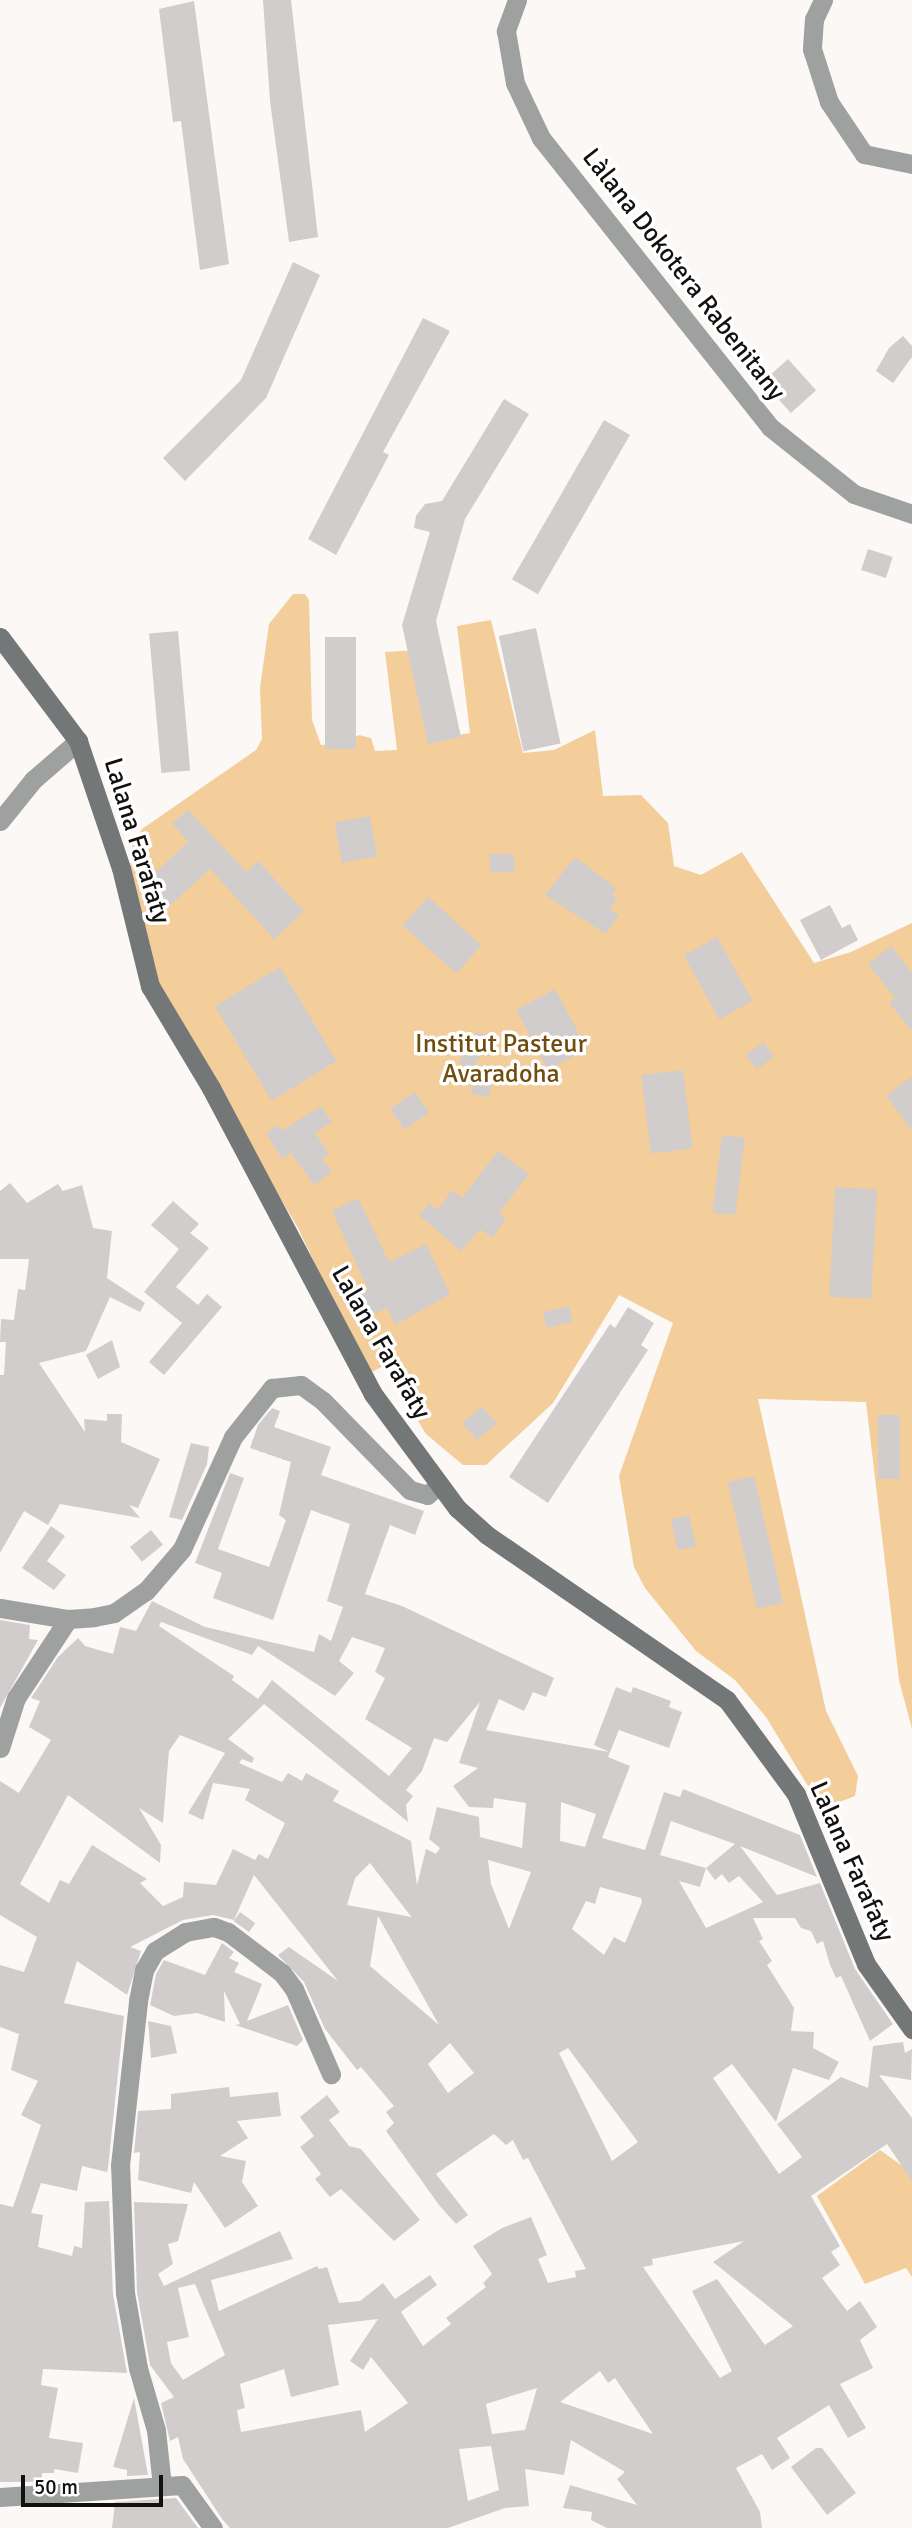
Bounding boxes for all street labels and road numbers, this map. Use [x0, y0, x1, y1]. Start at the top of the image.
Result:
street label: Làlana Dokotera Rabenitany [575, 143, 791, 407]
street label: Lalana Farafaty [96, 754, 176, 928]
street label: Lalana Farafaty [324, 1261, 436, 1425]
street label: Lalana Farafaty [802, 1777, 900, 1947]

